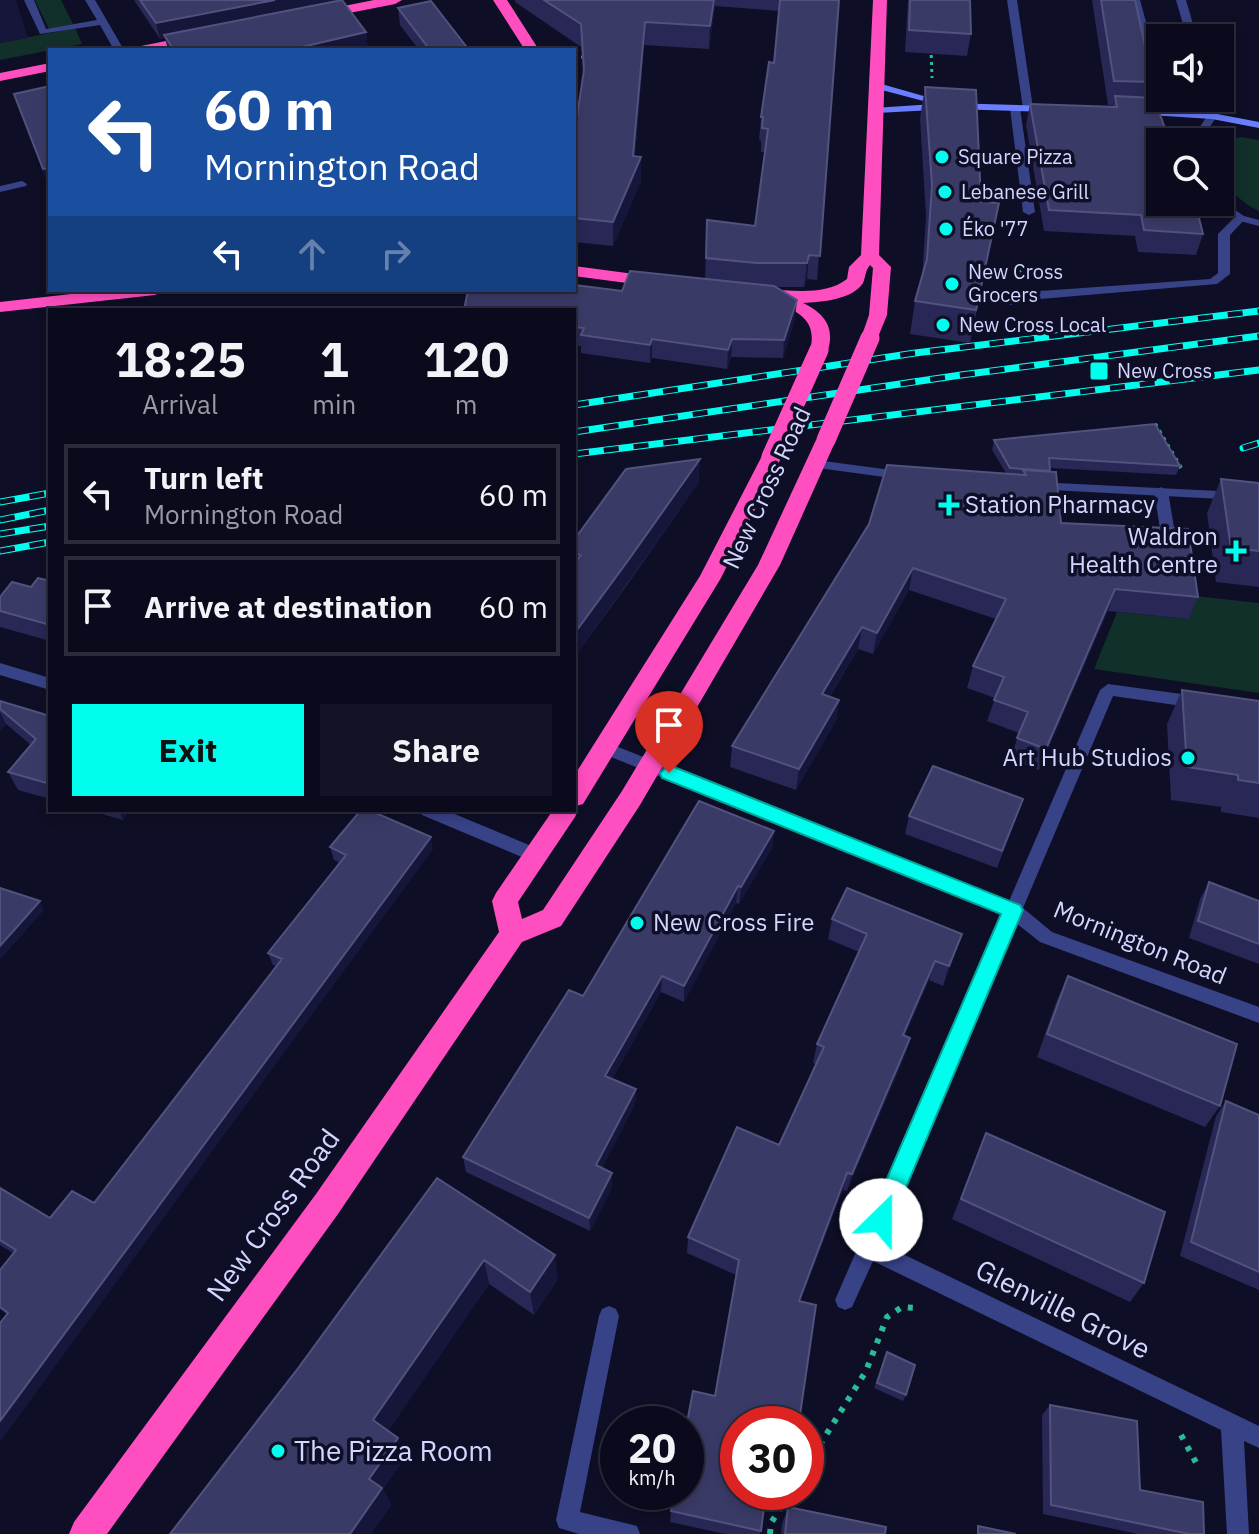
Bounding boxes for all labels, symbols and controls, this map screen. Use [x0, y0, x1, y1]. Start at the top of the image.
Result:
map controls [1146, 24, 1234, 216]
button: sound [1146, 24, 1234, 112]
text: 60 m [204, 73, 334, 145]
icon: left [72, 80, 176, 184]
button: search [1146, 128, 1234, 216]
text: Mornington Road [204, 143, 480, 190]
place label: Square Pizza [958, 143, 1073, 170]
marker: Square Pizza [933, 148, 951, 166]
place label: Lebanese Grill [961, 178, 1089, 205]
marker: Lebanese Grill [936, 183, 954, 201]
place label: Éko '77 [962, 215, 1029, 242]
marker: Éko '77 [937, 220, 955, 238]
icon: left [206, 232, 250, 276]
icon: ahead [290, 232, 334, 276]
icon: right [374, 232, 418, 276]
place label: New Cross Grocers [968, 258, 1063, 308]
marker: New Cross Grocers [943, 275, 961, 293]
place label: New Cross Local [959, 311, 1106, 338]
marker: New Cross Local [934, 316, 952, 334]
text: 18:25 [115, 328, 246, 390]
text: 1 [320, 328, 349, 390]
text: 120 [423, 328, 509, 390]
place label: New Cross [1117, 357, 1212, 384]
marker: New Cross [1088, 360, 1110, 382]
text: Arrival [142, 387, 218, 421]
text: min [312, 387, 356, 421]
text: m [455, 387, 477, 421]
street label: New Cross Road [715, 401, 818, 574]
text: Turn left [144, 458, 263, 497]
icon: left [76, 472, 120, 516]
text: 60 m [479, 475, 548, 514]
place label: Station Pharmacy [965, 488, 1155, 520]
marker: Station Pharmacy [940, 496, 958, 514]
text: Mornington Road [144, 497, 343, 531]
place label: Waldron Health Centre [1069, 520, 1218, 580]
marker: Waldron Health Centre [1225, 540, 1247, 562]
icon: arrive [76, 584, 120, 628]
text: Arrive at destination [144, 587, 432, 626]
text: 60 m [479, 587, 548, 626]
pin [635, 691, 703, 773]
icon: arrive [647, 703, 691, 747]
button: Exit [72, 704, 304, 796]
button: Share [320, 704, 552, 796]
place label: Art Hub Studios [1002, 741, 1172, 773]
marker: Art Hub Studios [1179, 749, 1197, 767]
street label: Mornington Road [1049, 893, 1232, 991]
place label: New Cross Fire [653, 906, 814, 938]
marker: New Cross Fire [628, 914, 646, 932]
street label: New Cross Road [198, 1121, 348, 1308]
position arrow [839, 1178, 923, 1262]
street label: Glenville Grove [970, 1250, 1157, 1367]
speed limit sign: 30 [720, 1406, 824, 1510]
text: 20 [628, 1422, 676, 1474]
place label: The Pizza Room [294, 1432, 493, 1469]
marker: The Pizza Room [269, 1442, 287, 1460]
text: km/h [628, 1464, 676, 1491]

